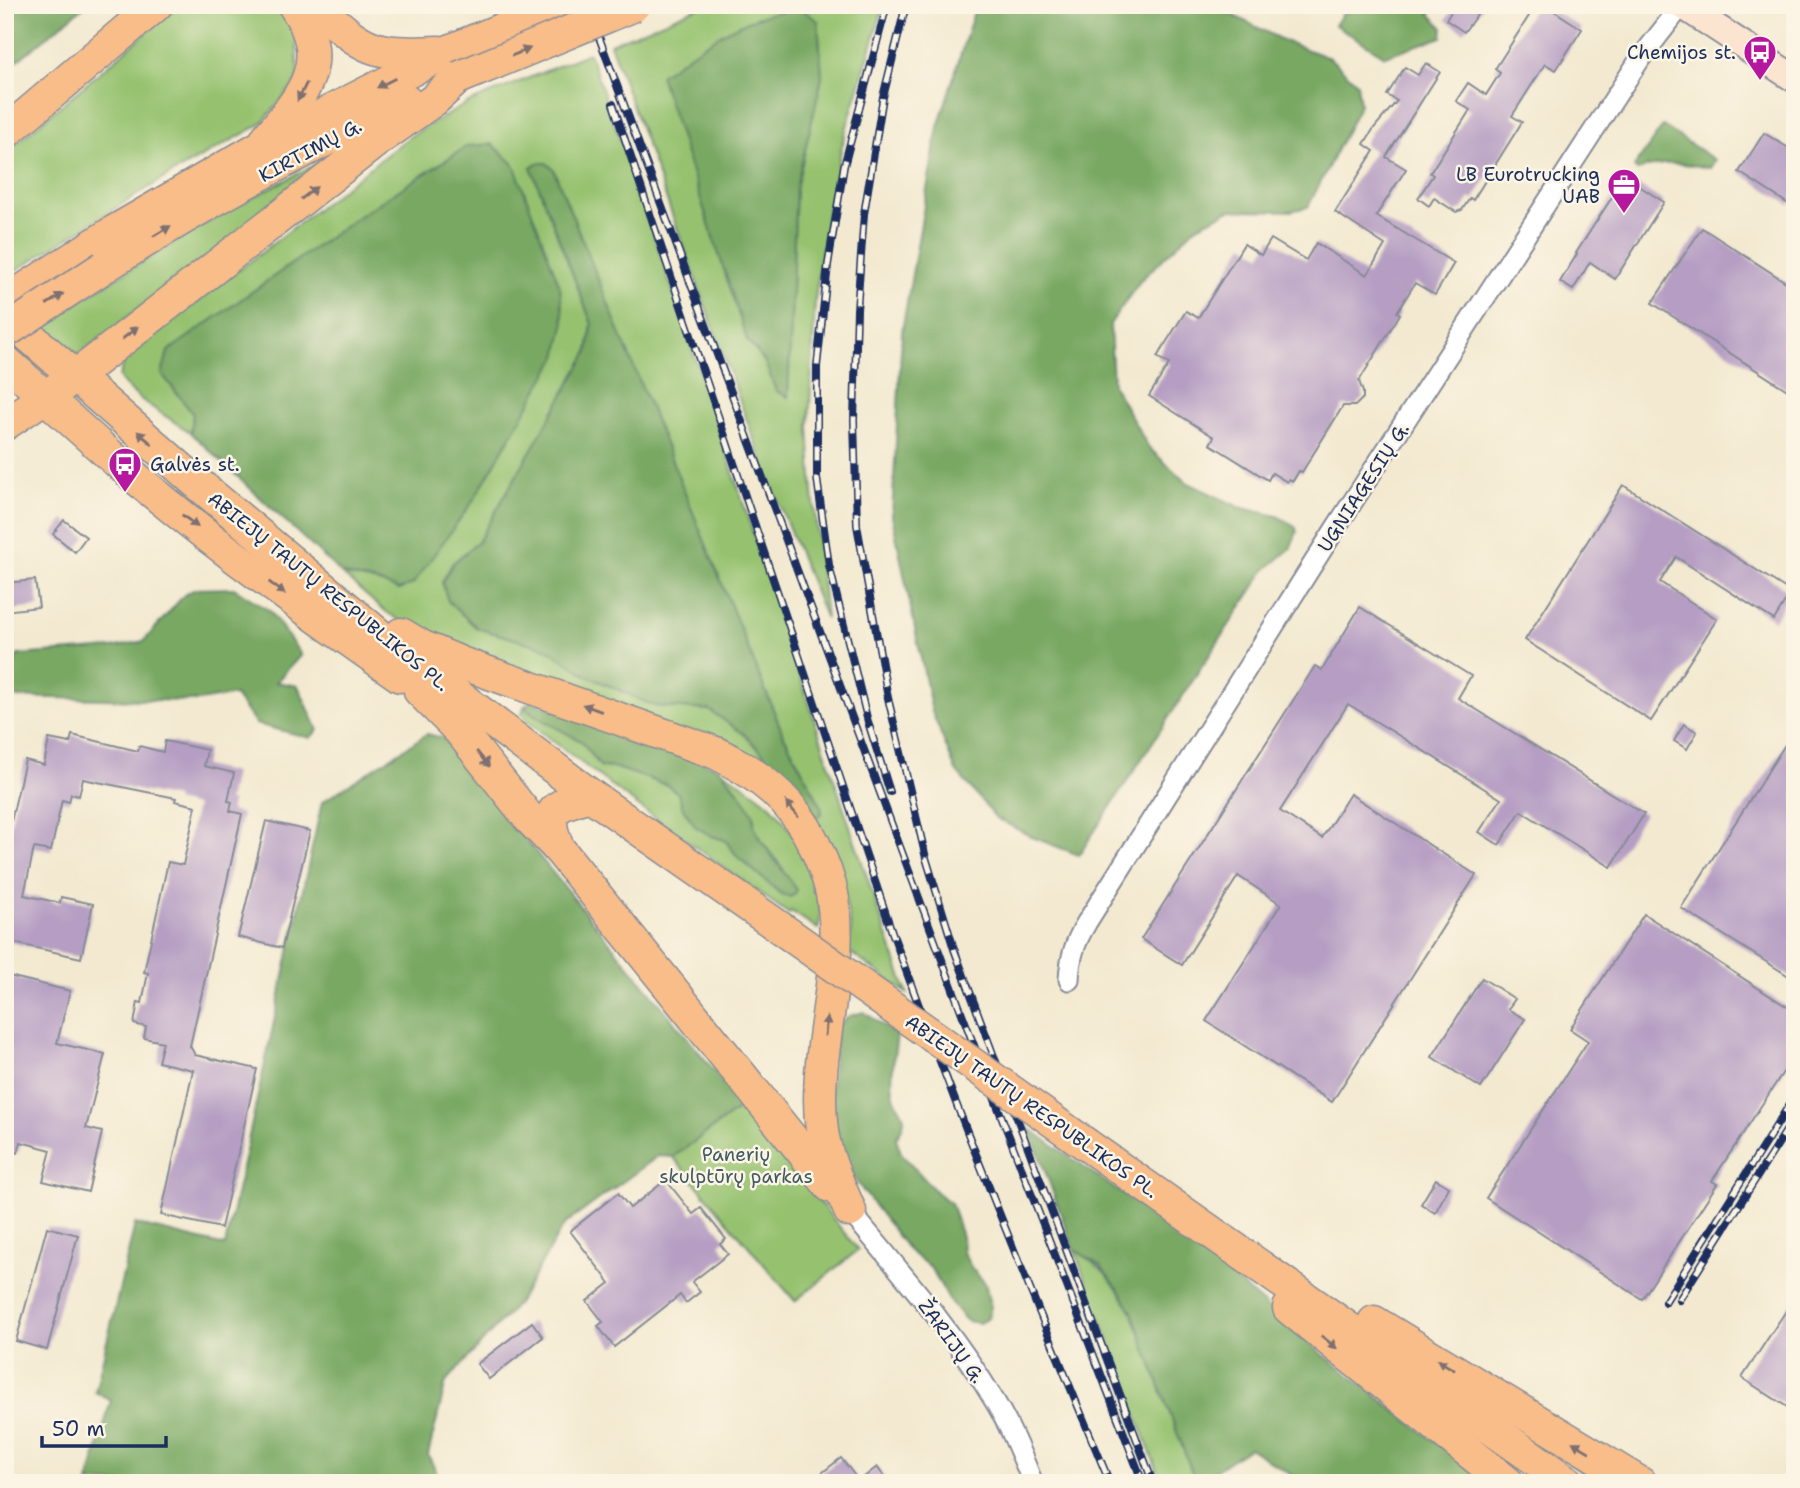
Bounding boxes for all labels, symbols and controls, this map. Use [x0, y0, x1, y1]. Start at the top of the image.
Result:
bus stop icon: Chemijos st. [1741, 33, 1779, 82]
place label: Chemijos st. [1627, 40, 1736, 65]
one-way arrow [511, 46, 532, 57]
one-way arrow [376, 76, 396, 88]
one-way arrow [297, 82, 308, 102]
street label: KIRTIMŲ G. [254, 113, 366, 188]
place label: LB Eurotrucking UAB [1456, 162, 1600, 209]
office icon: LB Eurotrucking UAB [1605, 166, 1643, 215]
one-way arrow [300, 187, 318, 201]
one-way arrow [153, 225, 172, 237]
one-way arrow [45, 293, 64, 306]
one-way arrow [120, 326, 138, 341]
street label: UGNIAGESIŲ G. [1312, 418, 1415, 557]
one-way arrow [137, 430, 154, 446]
bus stop icon: Galvės st. [106, 445, 144, 494]
place label: Galvės st. [150, 452, 240, 477]
street label: ABIEJŲ TAUTŲ RESPUBLIKOS PL. [203, 486, 455, 697]
one-way arrow [180, 514, 198, 529]
one-way arrow [268, 581, 286, 596]
one-way arrow [581, 702, 602, 713]
one-way arrow [475, 751, 490, 768]
one-way arrow [785, 800, 799, 818]
street label: ABIEJŲ TAUTŲ RESPUBLIKOS PL. [900, 1009, 1163, 1204]
one-way arrow [821, 1015, 832, 1037]
park label: Panerių skulptūrų parkas [659, 1142, 813, 1189]
street label: ŽARIJŲ G. [913, 1294, 991, 1388]
one-way arrow [1320, 1334, 1338, 1349]
one-way arrow [1437, 1359, 1456, 1372]
scale bar [42, 1404, 166, 1448]
text: 50 m [52, 1415, 105, 1443]
one-way arrow [1572, 1441, 1591, 1454]

